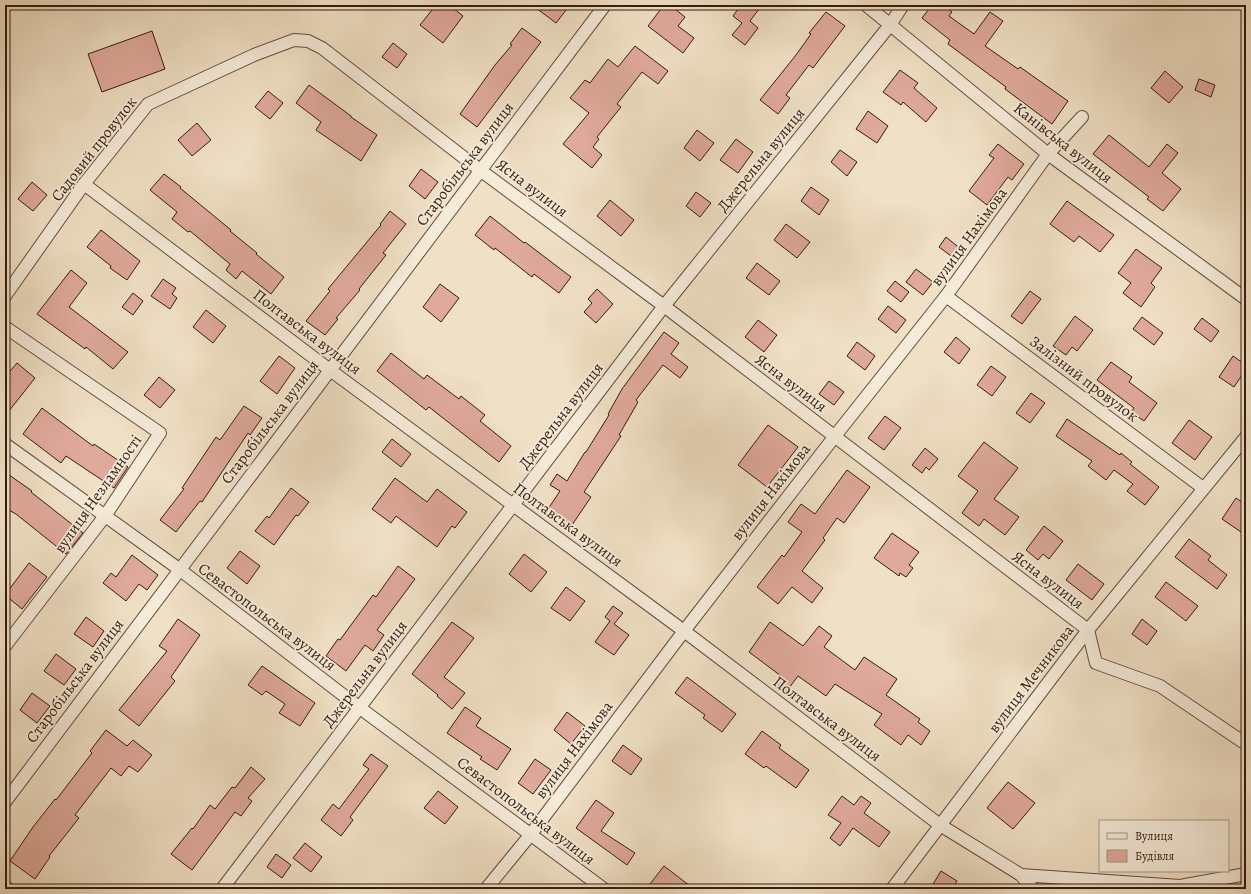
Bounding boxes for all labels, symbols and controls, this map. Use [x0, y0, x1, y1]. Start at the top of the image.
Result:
street label: Садовий провулок [46, 92, 142, 206]
street label: Старобільська вулиця [411, 97, 519, 231]
street label: Канівська вулиця [1009, 97, 1117, 189]
street label: Джерельна вулиця [712, 103, 810, 217]
street label: Ясна вулиця [491, 154, 573, 223]
street label: вулиця Нахімова [926, 183, 1013, 291]
street label: Полтавська вулиця [248, 284, 366, 380]
street label: Залізний провулок [1025, 331, 1143, 427]
street label: Ясна вулиця [750, 349, 832, 418]
street label: Старобільська вулиця [216, 355, 324, 489]
street label: Джерельна вулиця [514, 358, 609, 474]
street label: вулиця Незламності [49, 430, 147, 558]
street label: вулиця Нахімова [726, 439, 816, 545]
street label: Полтавська вулиця [509, 478, 627, 572]
street label: Ясна вулиця [1007, 546, 1089, 615]
street label: Севастопольська вулиця [194, 558, 341, 676]
street label: Старобільська вулиця [21, 614, 129, 748]
street label: Джерельна вулиця [318, 616, 413, 732]
street label: вулиця Мечникова [983, 620, 1079, 737]
street label: Полтавська вулиця [768, 671, 886, 767]
street label: вулиця Нахімова [530, 696, 618, 803]
street label: Севастопольська вулиця [453, 752, 600, 870]
legend [1099, 820, 1229, 872]
text: Вулиця [1135, 828, 1173, 844]
text: Будівля [1135, 848, 1175, 864]

